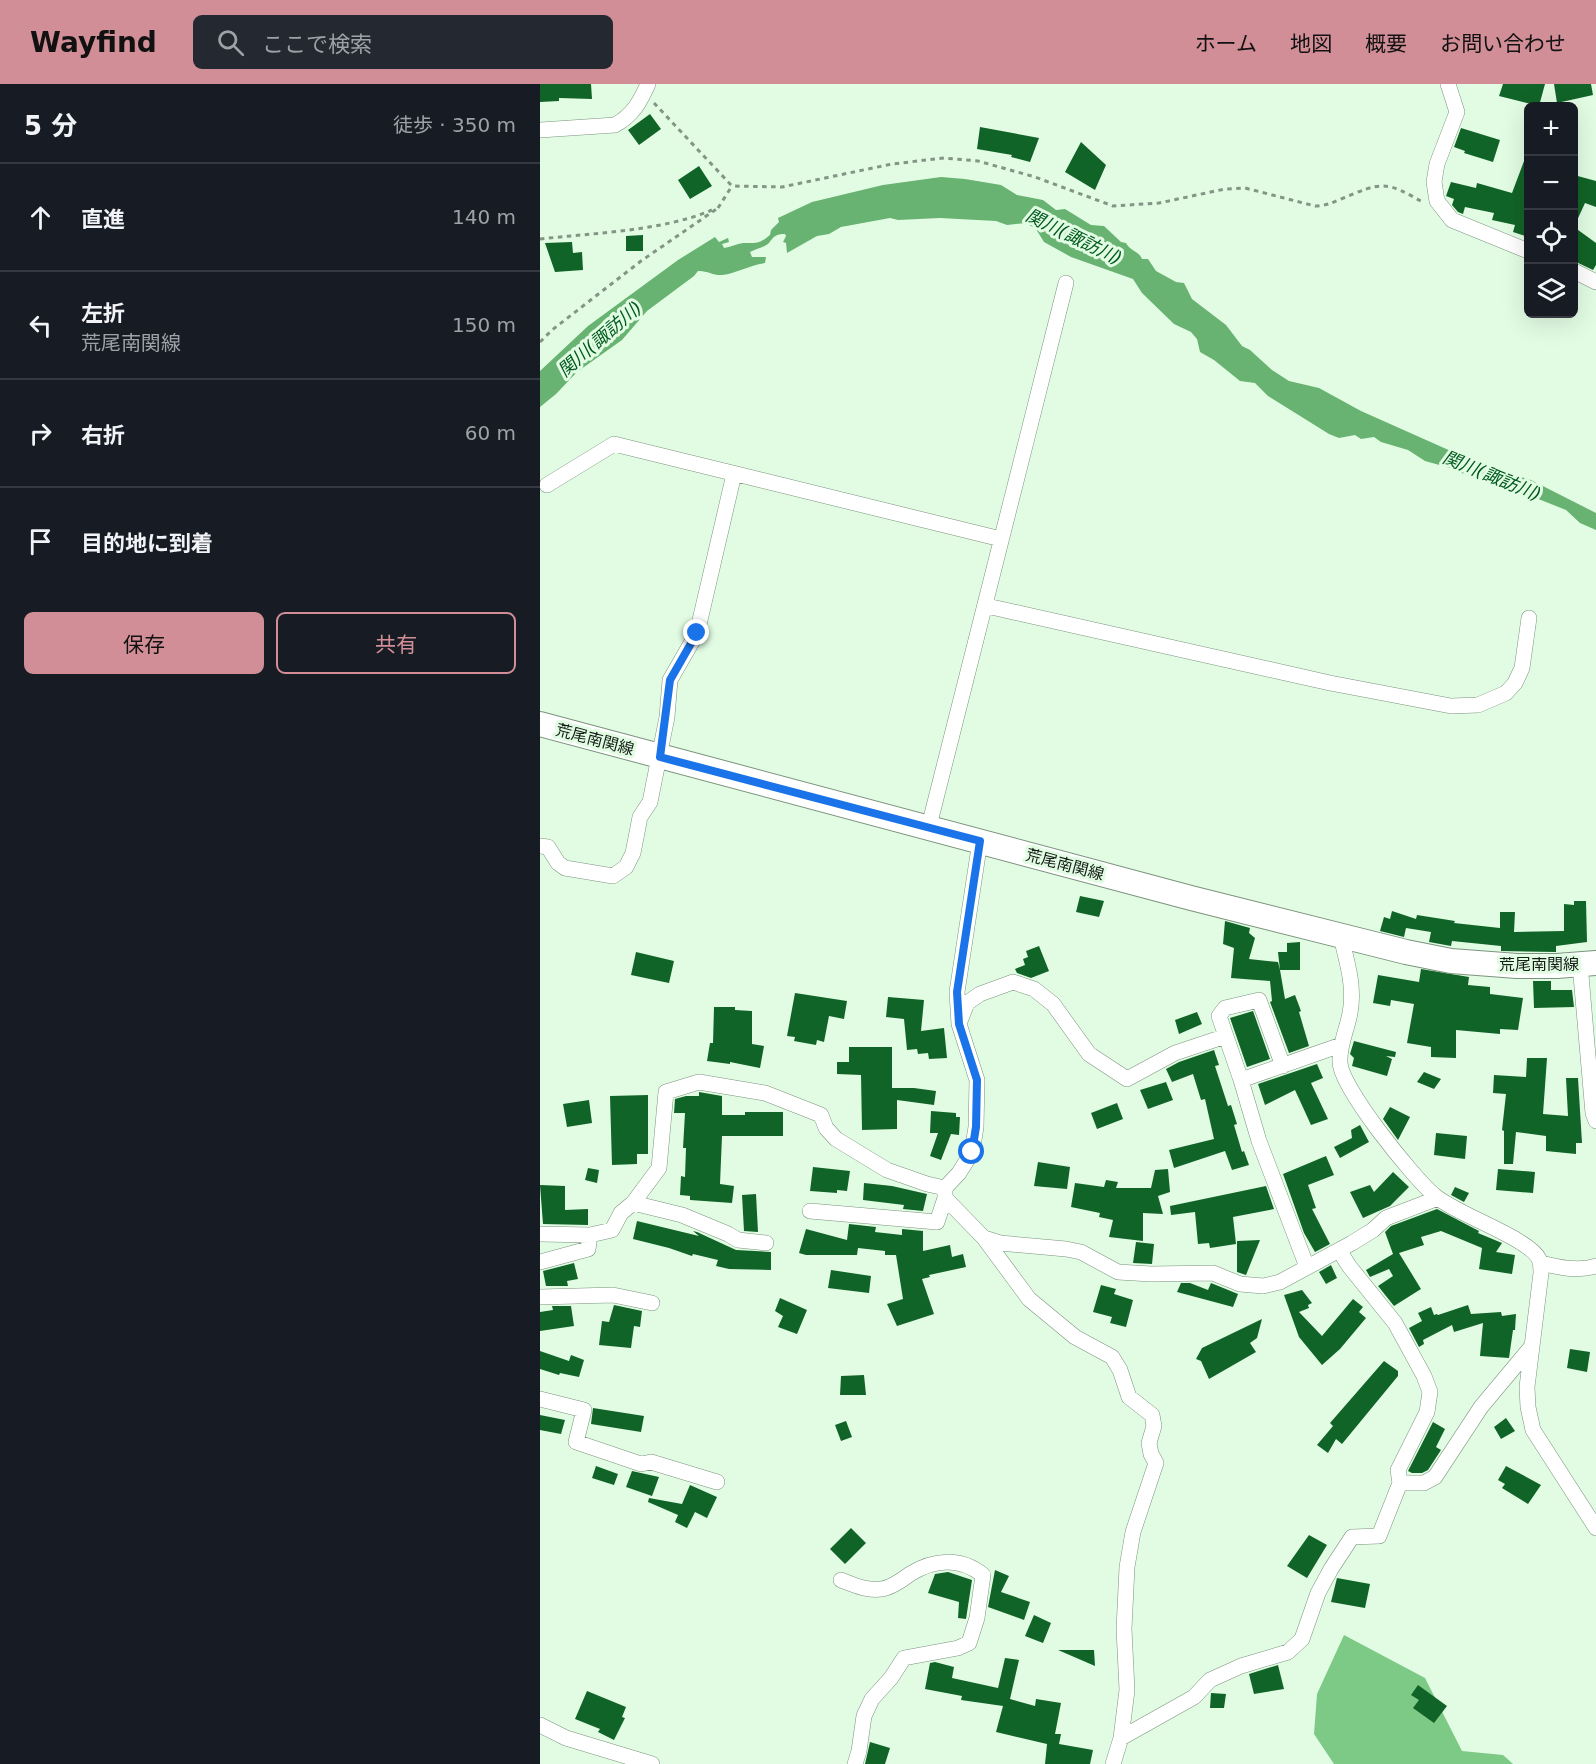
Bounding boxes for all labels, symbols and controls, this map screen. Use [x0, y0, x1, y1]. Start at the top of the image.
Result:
search box [193, 15, 613, 69]
text: Wayfind [30, 26, 157, 59]
icon: search [214, 26, 247, 59]
text: ここで検索 [262, 32, 372, 57]
text: ホーム [1195, 32, 1257, 56]
text: 地図 [1290, 32, 1332, 56]
text: 概要 [1365, 32, 1407, 56]
text: お問い合わせ [1440, 32, 1566, 56]
map controls [1524, 102, 1578, 318]
button: + [1524, 102, 1578, 156]
text: 5 分 [24, 111, 77, 141]
text: 徒歩 · 350 m [393, 113, 516, 137]
button: − [1524, 156, 1578, 210]
icon: ahead [24, 201, 57, 234]
water label: 関川(諏訪川) [1023, 204, 1126, 269]
text: 140 m [452, 205, 516, 229]
text: 直進 [81, 207, 125, 232]
button: locate [1524, 210, 1578, 264]
button: layers [1524, 264, 1578, 318]
water label: 関川(諏訪川) [554, 297, 646, 381]
text: 左折 [81, 301, 125, 326]
icon: left [24, 309, 57, 342]
text: 150 m [452, 313, 516, 337]
text: 荒尾南関線 [81, 331, 181, 355]
icon: right [24, 417, 57, 450]
text: 60 m [465, 421, 516, 445]
text: 右折 [81, 423, 125, 448]
water label: 関川(諏訪川) [1440, 446, 1544, 505]
icon: arrive [24, 525, 57, 558]
text: 目的地に到着 [81, 531, 213, 556]
button: 保存 [24, 612, 264, 674]
button: 共有 [276, 612, 516, 674]
route end [683, 619, 709, 645]
street label: 荒尾南関線 [554, 720, 636, 759]
street label: 荒尾南関線 [1024, 845, 1106, 884]
street label: 荒尾南関線 [1499, 955, 1579, 974]
route start [958, 1138, 984, 1164]

